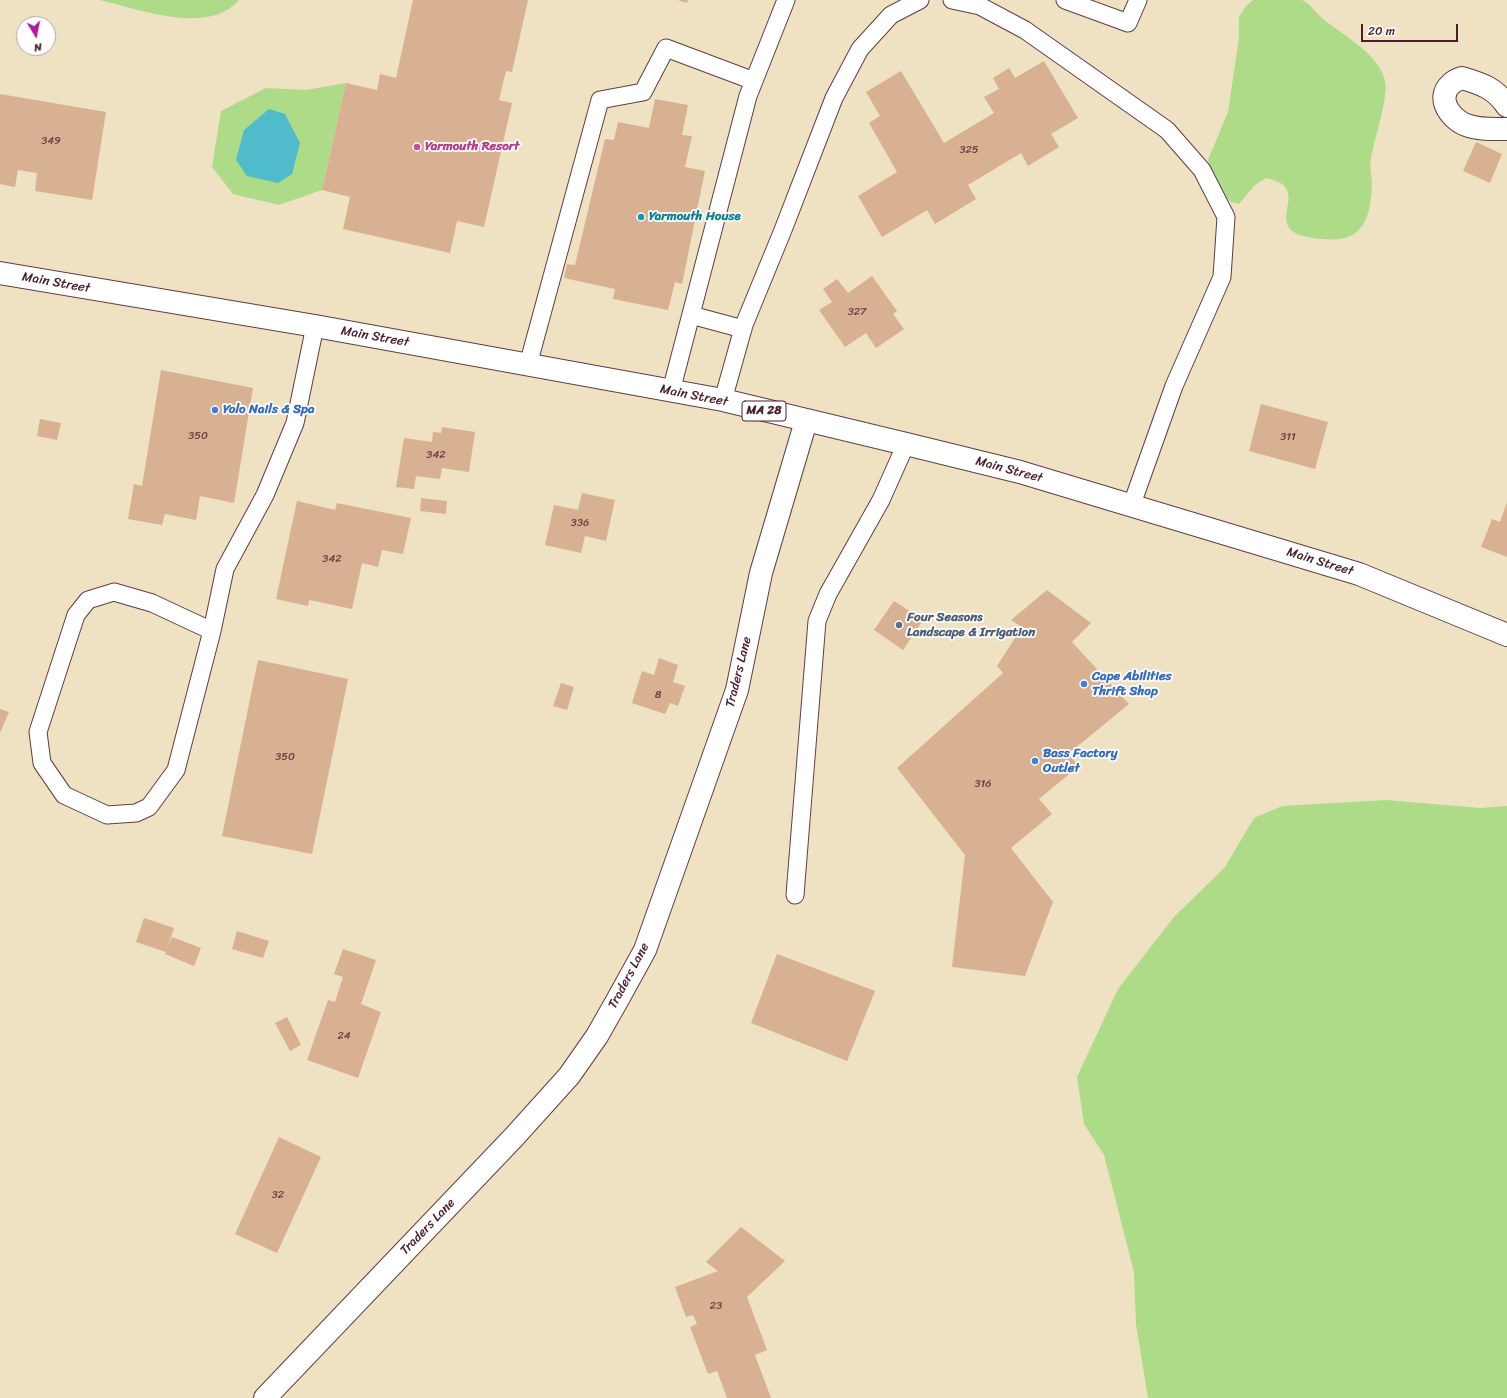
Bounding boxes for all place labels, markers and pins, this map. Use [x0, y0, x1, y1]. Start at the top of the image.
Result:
place label: Yarmouth Resort [425, 139, 519, 155]
marker: Yarmouth Resort [412, 142, 422, 152]
place label: Yarmouth House [649, 209, 741, 225]
marker: Yarmouth House [636, 212, 646, 222]
place label: Yolo Nails & Spa [223, 402, 314, 418]
marker: Yolo Nails & Spa [210, 405, 220, 415]
place label: Four Seasons Landscape & Irrigation [907, 610, 1035, 641]
marker: Four Seasons Landscape & Irrigation [894, 620, 904, 630]
place label: Cape Abilities Thrift Shop [1092, 669, 1172, 700]
marker: Cape Abilities Thrift Shop [1079, 679, 1089, 689]
place label: Bass Factory Outlet [1043, 746, 1118, 777]
marker: Bass Factory Outlet [1030, 756, 1040, 766]

